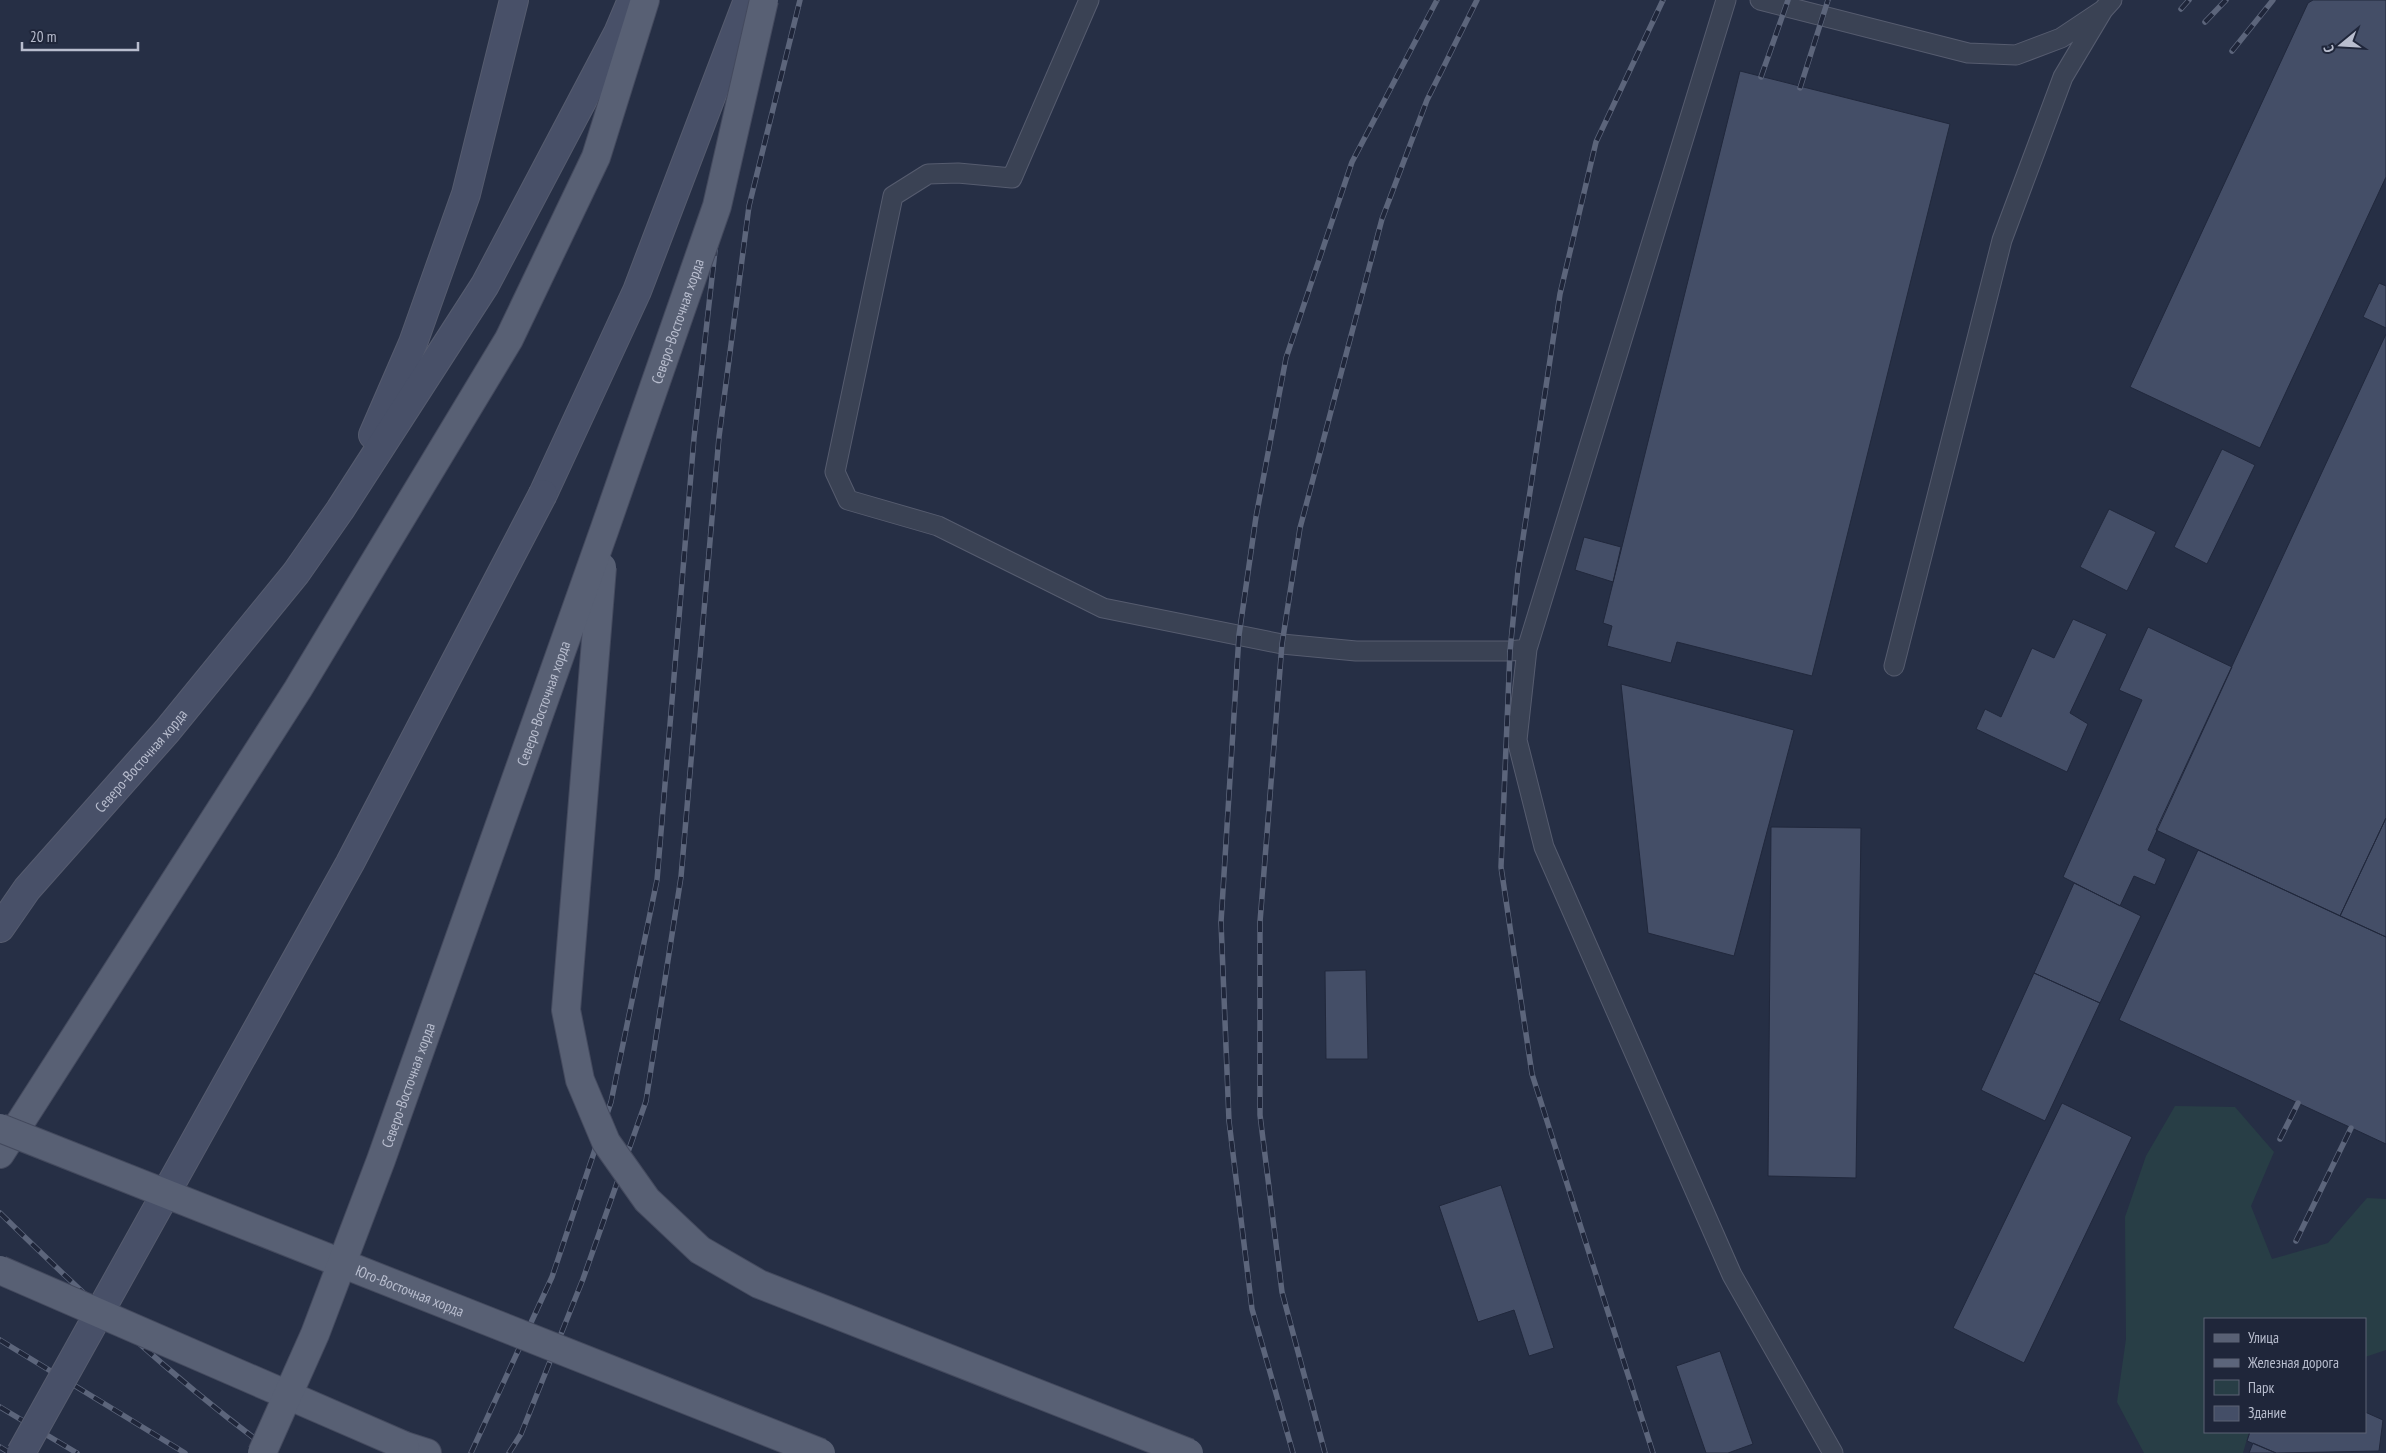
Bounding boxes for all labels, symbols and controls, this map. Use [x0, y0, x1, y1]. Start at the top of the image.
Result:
scale bar [22, 20, 139, 52]
north arrow [2316, 20, 2366, 70]
text: 20 m [30, 27, 56, 46]
text: С [2319, 43, 2338, 55]
street label: Северо-Восточная хорда [646, 256, 708, 386]
street label: Северо-Восточная хорда [512, 638, 574, 768]
street label: Северо-Восточная хорда [90, 705, 191, 816]
street label: Северо-Восточная хорда [377, 1020, 438, 1150]
street label: Юго-Восточная хорда [353, 1260, 467, 1320]
legend [2204, 1318, 2366, 1433]
text: Улица [2248, 1328, 2279, 1347]
text: Железная дорога [2247, 1353, 2339, 1372]
text: Парк [2248, 1378, 2274, 1397]
text: Здание [2248, 1403, 2286, 1422]

